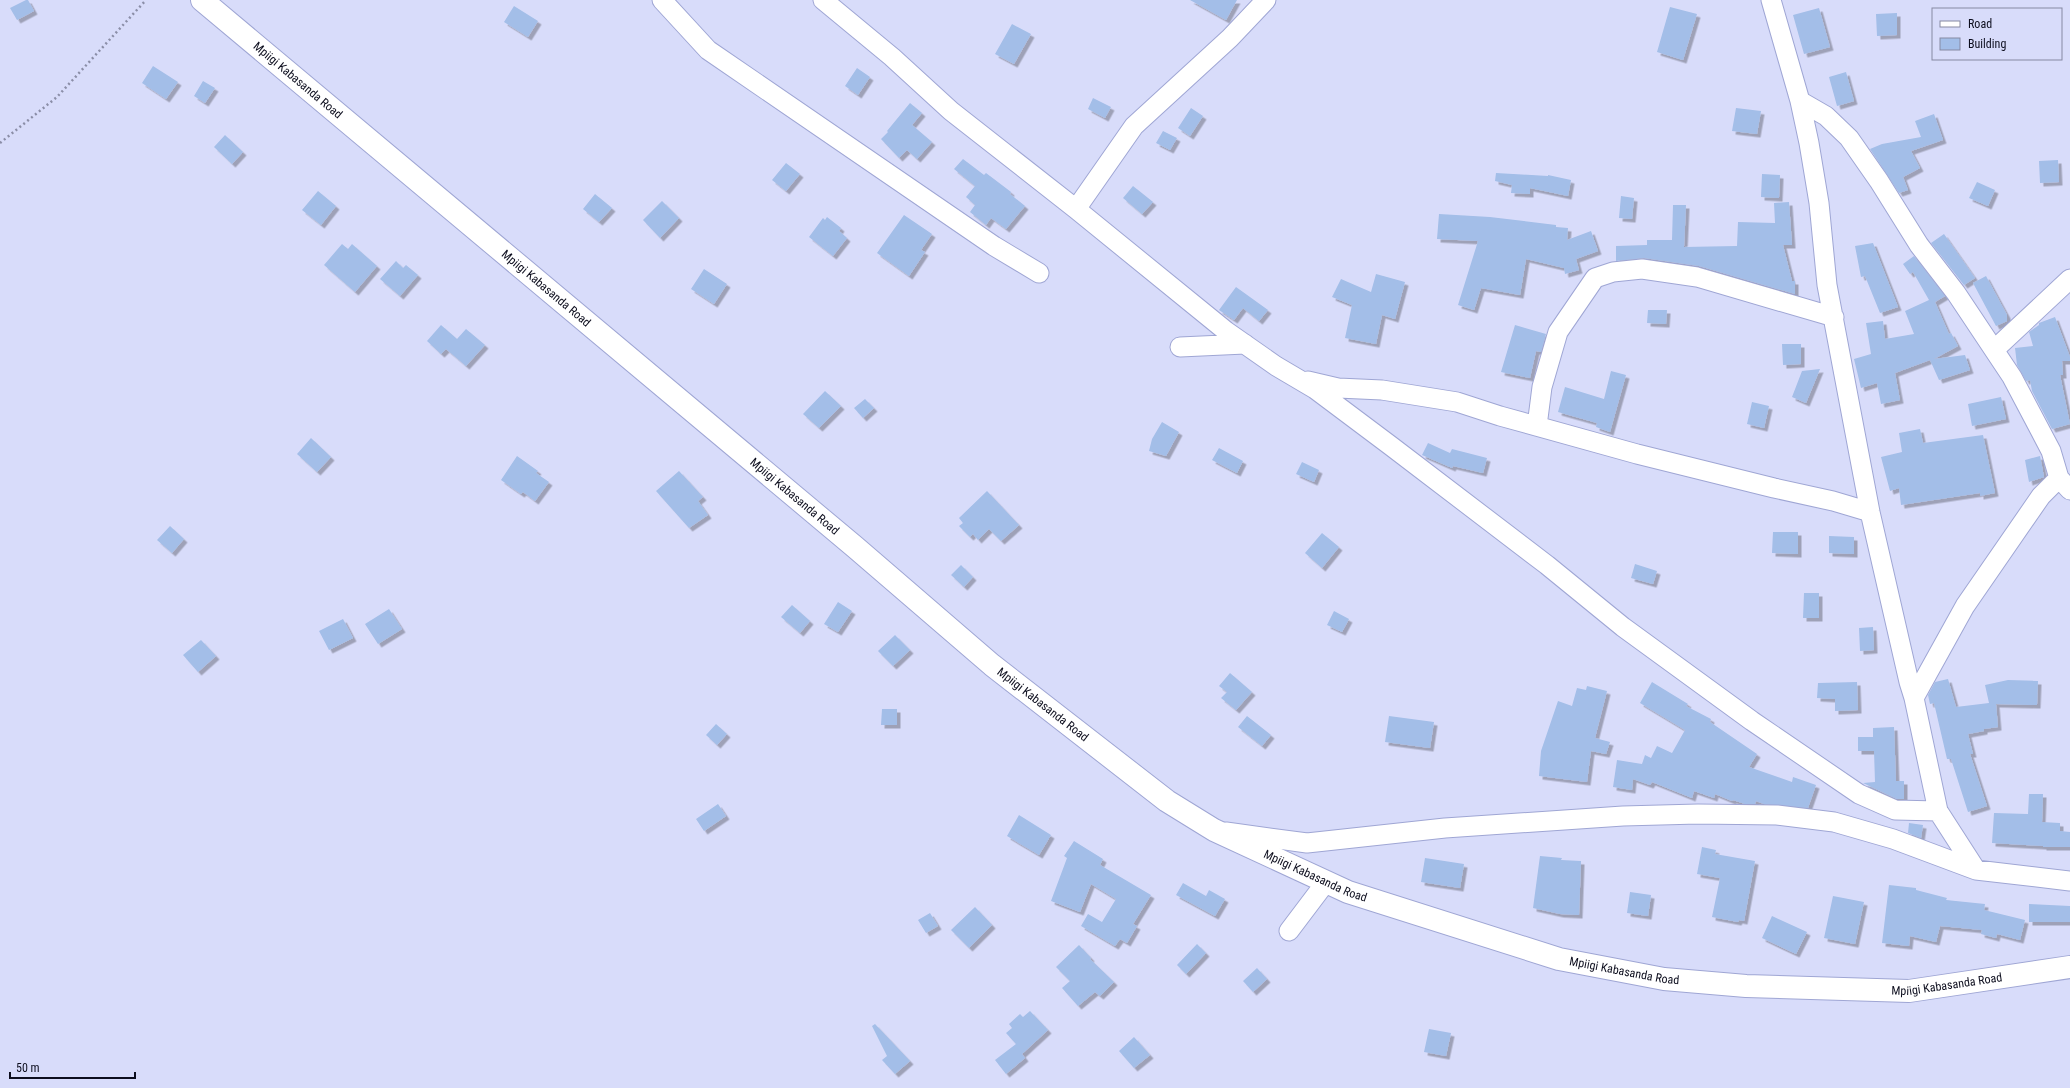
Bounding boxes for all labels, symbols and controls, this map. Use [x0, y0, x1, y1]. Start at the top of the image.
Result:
legend [1932, 8, 2062, 60]
text: Road [1968, 17, 1992, 31]
text: Building [1968, 37, 2006, 51]
street label: Mpiigi Kabasanda Road [251, 39, 345, 121]
street label: Mpiigi Kabasanda Road [499, 247, 593, 330]
street label: Mpiigi Kabasanda Road [747, 455, 842, 538]
street label: Mpiigi Kabasanda Road [994, 665, 1091, 744]
street label: Mpiigi Kabasanda Road [1262, 847, 1369, 905]
street label: Mpiigi Kabasanda Road [1568, 954, 1680, 987]
street label: Mpiigi Kabasanda Road [1891, 970, 2003, 998]
scale bar [10, 1054, 135, 1080]
text: 50 m [16, 1061, 40, 1075]

